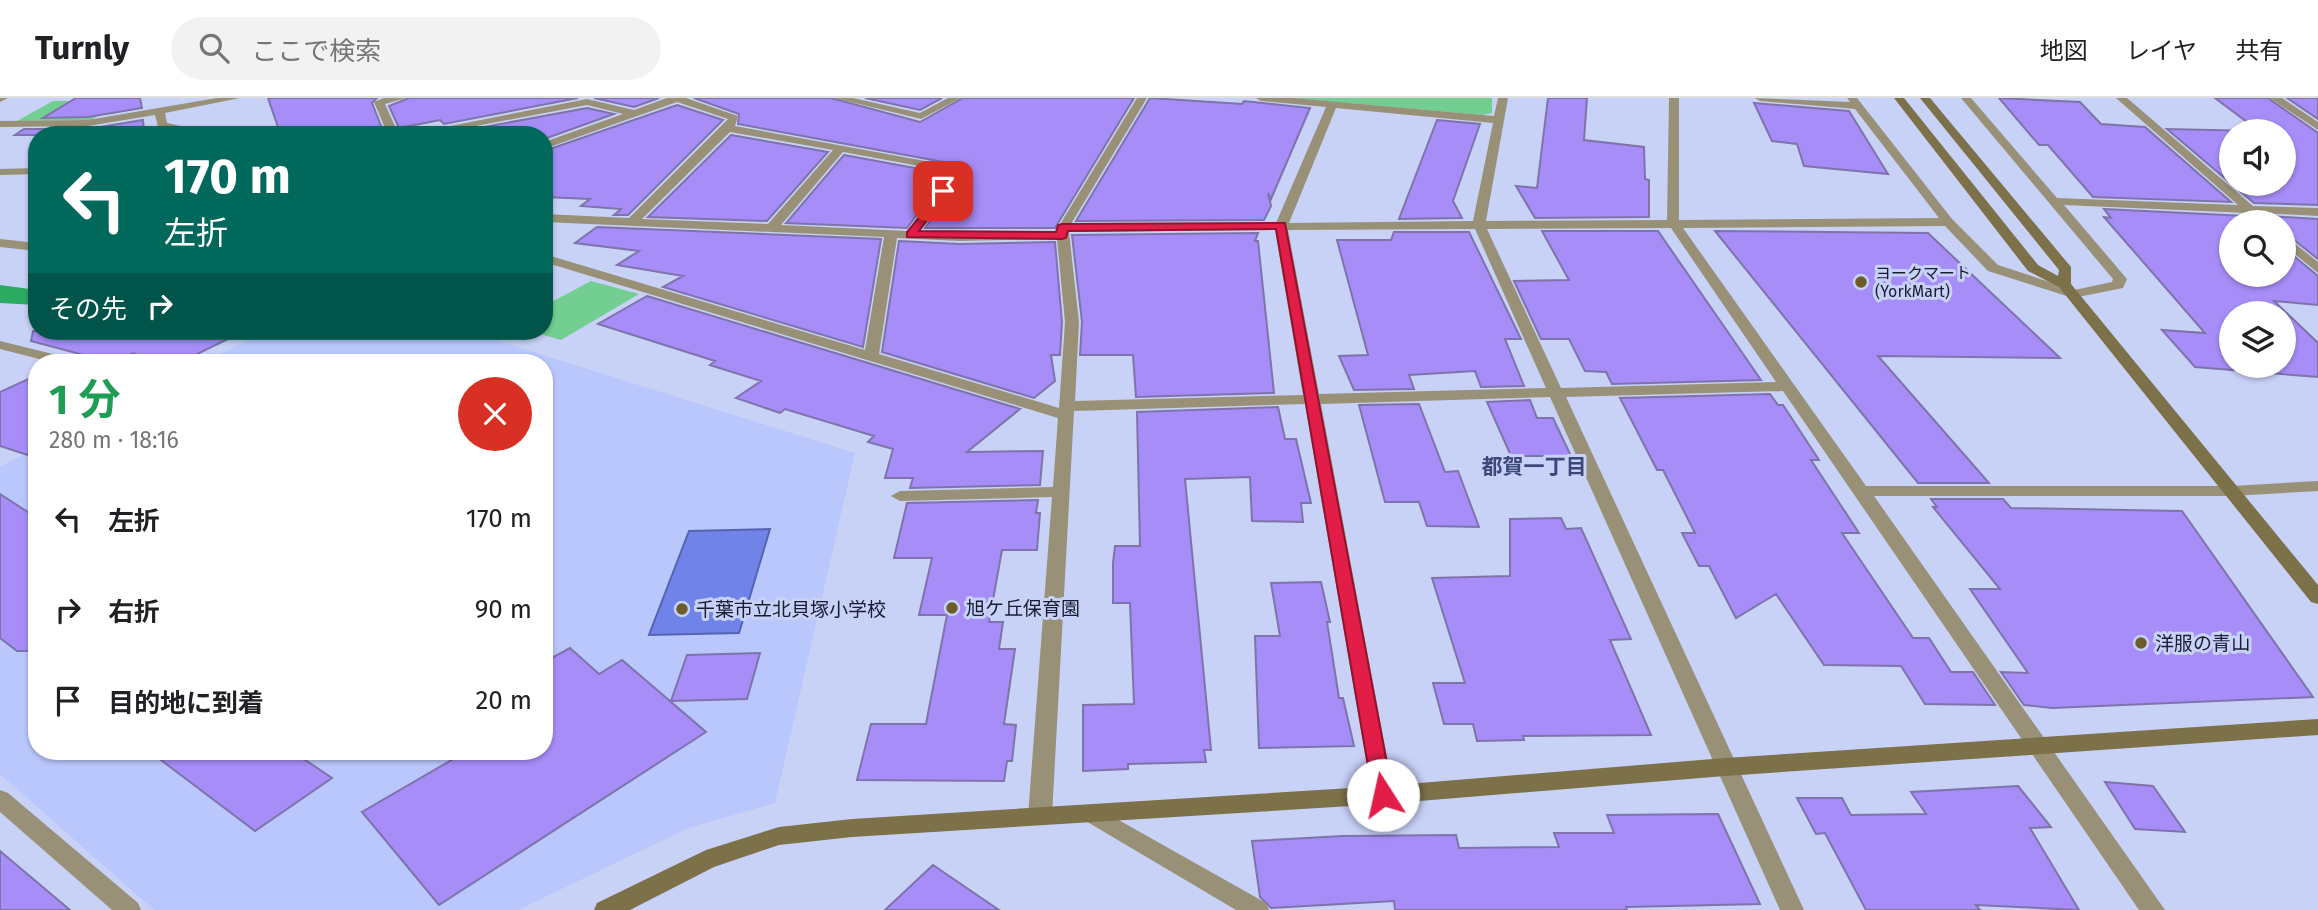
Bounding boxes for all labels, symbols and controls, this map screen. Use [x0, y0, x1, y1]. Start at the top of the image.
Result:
search box [171, 17, 661, 80]
text: Turnly [35, 28, 129, 68]
icon: search [195, 29, 233, 67]
text: ここで検索 [251, 36, 381, 67]
text: 地図 [2040, 37, 2088, 65]
text: レイヤ [2126, 37, 2197, 65]
text: 共有 [2235, 37, 2283, 65]
map controls [2219, 119, 2296, 378]
button: sound [2219, 119, 2296, 196]
text: 170 m [164, 147, 291, 206]
icon: left [49, 154, 140, 245]
pin [913, 161, 973, 221]
icon: arrive [924, 172, 962, 210]
button: search [2219, 210, 2296, 287]
text: 左折 [164, 214, 228, 252]
place label: ヨークマート (YorkMart) [1875, 264, 1971, 301]
marker: ヨークマート (YorkMart) [1853, 274, 1869, 290]
icon: right [141, 287, 179, 325]
text: その先 [49, 294, 127, 325]
button: layers [2219, 301, 2296, 378]
text: 1 分 [49, 375, 120, 425]
button: close [458, 377, 532, 451]
text: 280 m · 18:16 [49, 426, 179, 454]
district label: 都賀一丁目 [1482, 454, 1587, 480]
icon: left [49, 500, 87, 538]
text: 170 m [466, 503, 532, 534]
text: 左折 [108, 506, 160, 537]
icon: right [49, 591, 87, 629]
text: 90 m [475, 594, 532, 625]
text: 右折 [108, 597, 160, 628]
place label: 旭ケ丘保育園 [966, 597, 1080, 620]
place label: 千葉市立北貝塚小学校 [696, 598, 886, 621]
marker: 旭ケ丘保育園 [944, 600, 960, 616]
marker: 千葉市立北貝塚小学校 [674, 601, 690, 617]
place label: 洋服の青山 [2155, 632, 2250, 655]
marker: 洋服の青山 [2133, 635, 2149, 651]
icon: arrive [49, 682, 87, 720]
text: 20 m [475, 685, 532, 716]
text: 目的地に到着 [108, 688, 264, 719]
position arrow [1346, 758, 1420, 832]

